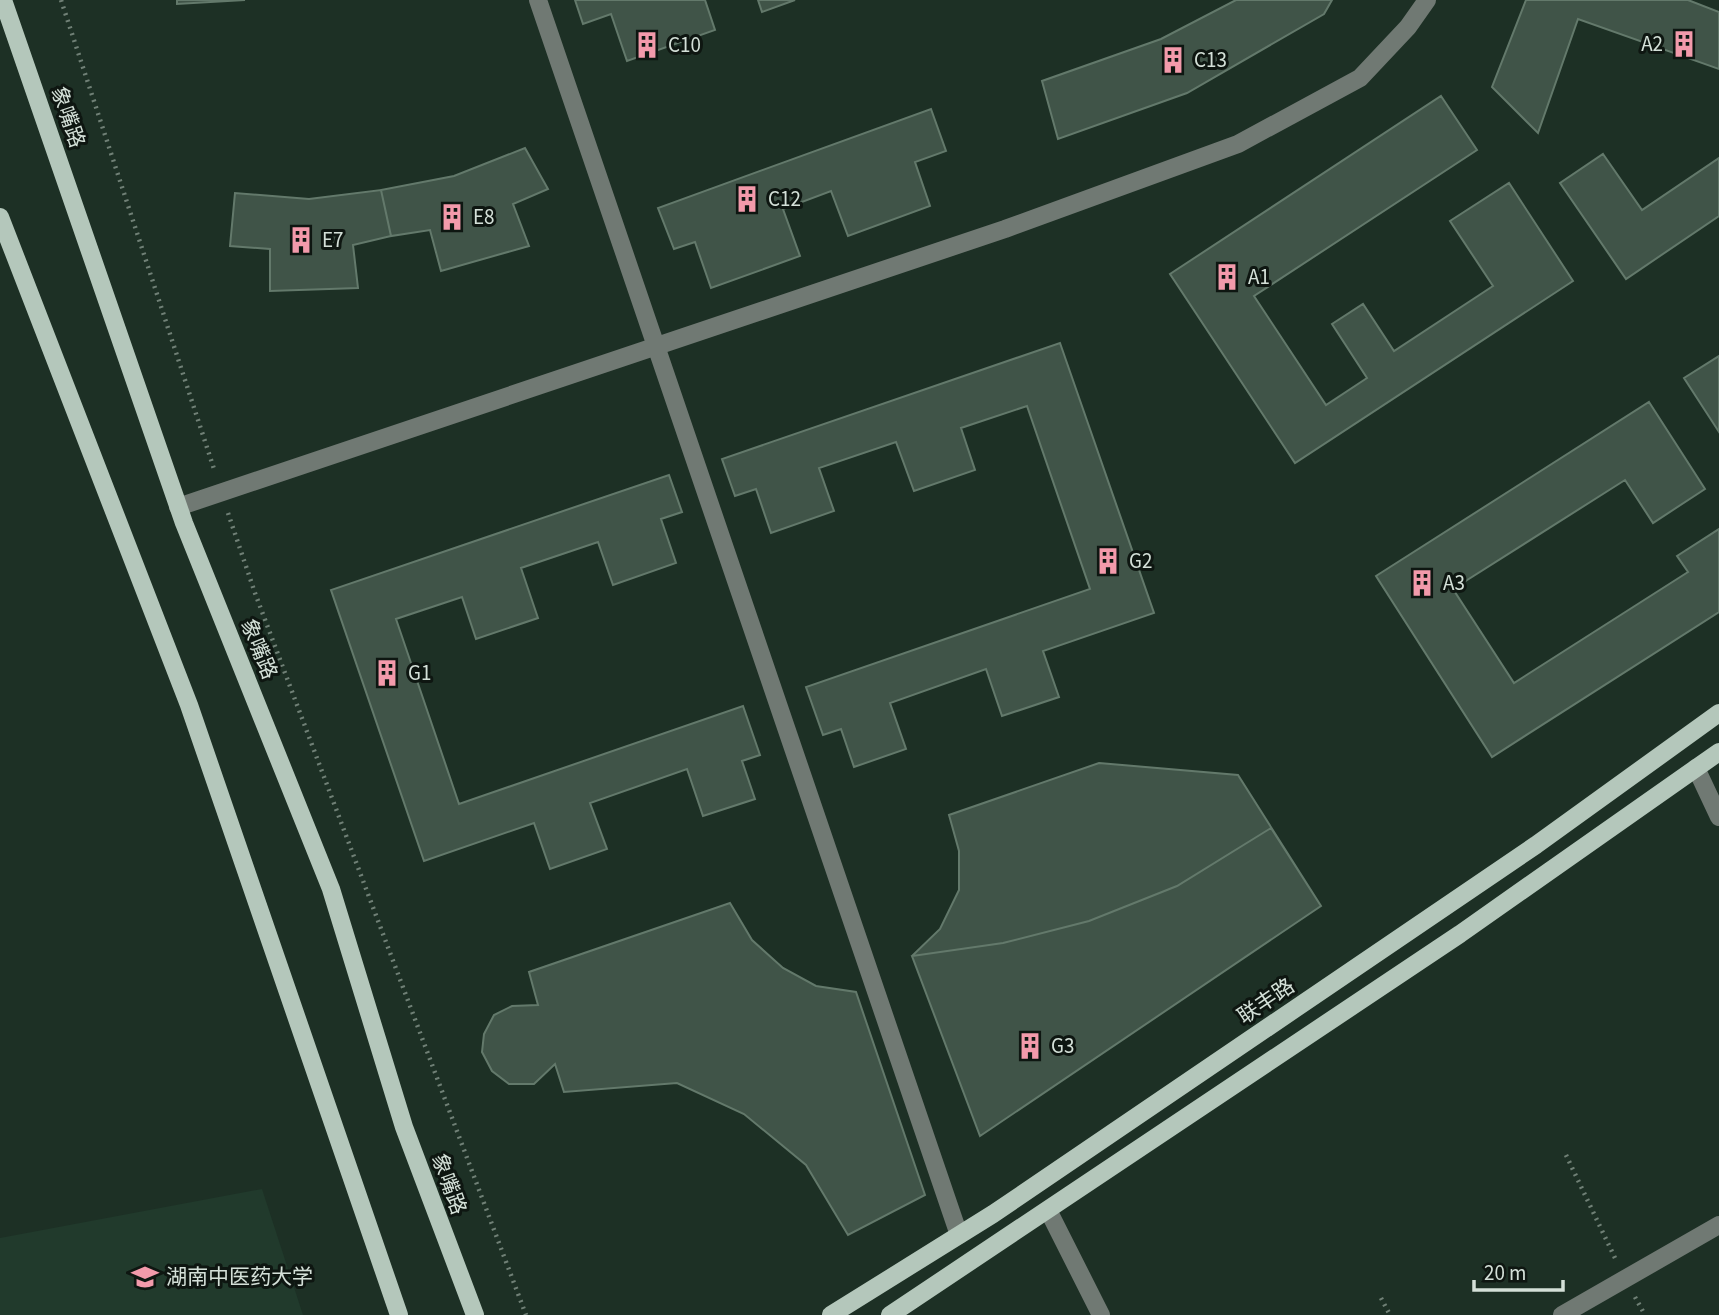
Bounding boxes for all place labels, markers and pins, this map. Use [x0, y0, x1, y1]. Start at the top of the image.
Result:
place label: A2 [1641, 29, 1663, 59]
building icon: A2 [1669, 29, 1699, 59]
building icon: C10 [632, 30, 662, 60]
place label: C10 [668, 30, 701, 60]
building icon: C13 [1158, 45, 1188, 75]
place label: C13 [1194, 45, 1227, 75]
building icon: C12 [732, 184, 762, 214]
place label: C12 [768, 184, 801, 214]
building icon: E8 [437, 202, 467, 232]
place label: E8 [473, 202, 495, 232]
building icon: E7 [286, 225, 316, 255]
place label: E7 [322, 225, 344, 255]
building icon: A1 [1212, 262, 1242, 292]
place label: A1 [1248, 262, 1270, 292]
building icon: G2 [1093, 546, 1123, 576]
place label: G2 [1129, 546, 1152, 576]
building icon: A3 [1407, 568, 1437, 598]
place label: A3 [1443, 568, 1465, 598]
building icon: G1 [372, 658, 402, 688]
place label: G1 [408, 658, 431, 688]
building icon: G3 [1015, 1031, 1045, 1061]
place label: G3 [1051, 1031, 1074, 1061]
school or university icon: 湖南中医药大学 [130, 1262, 160, 1292]
place label: 湖南中医药大学 [166, 1262, 313, 1292]

